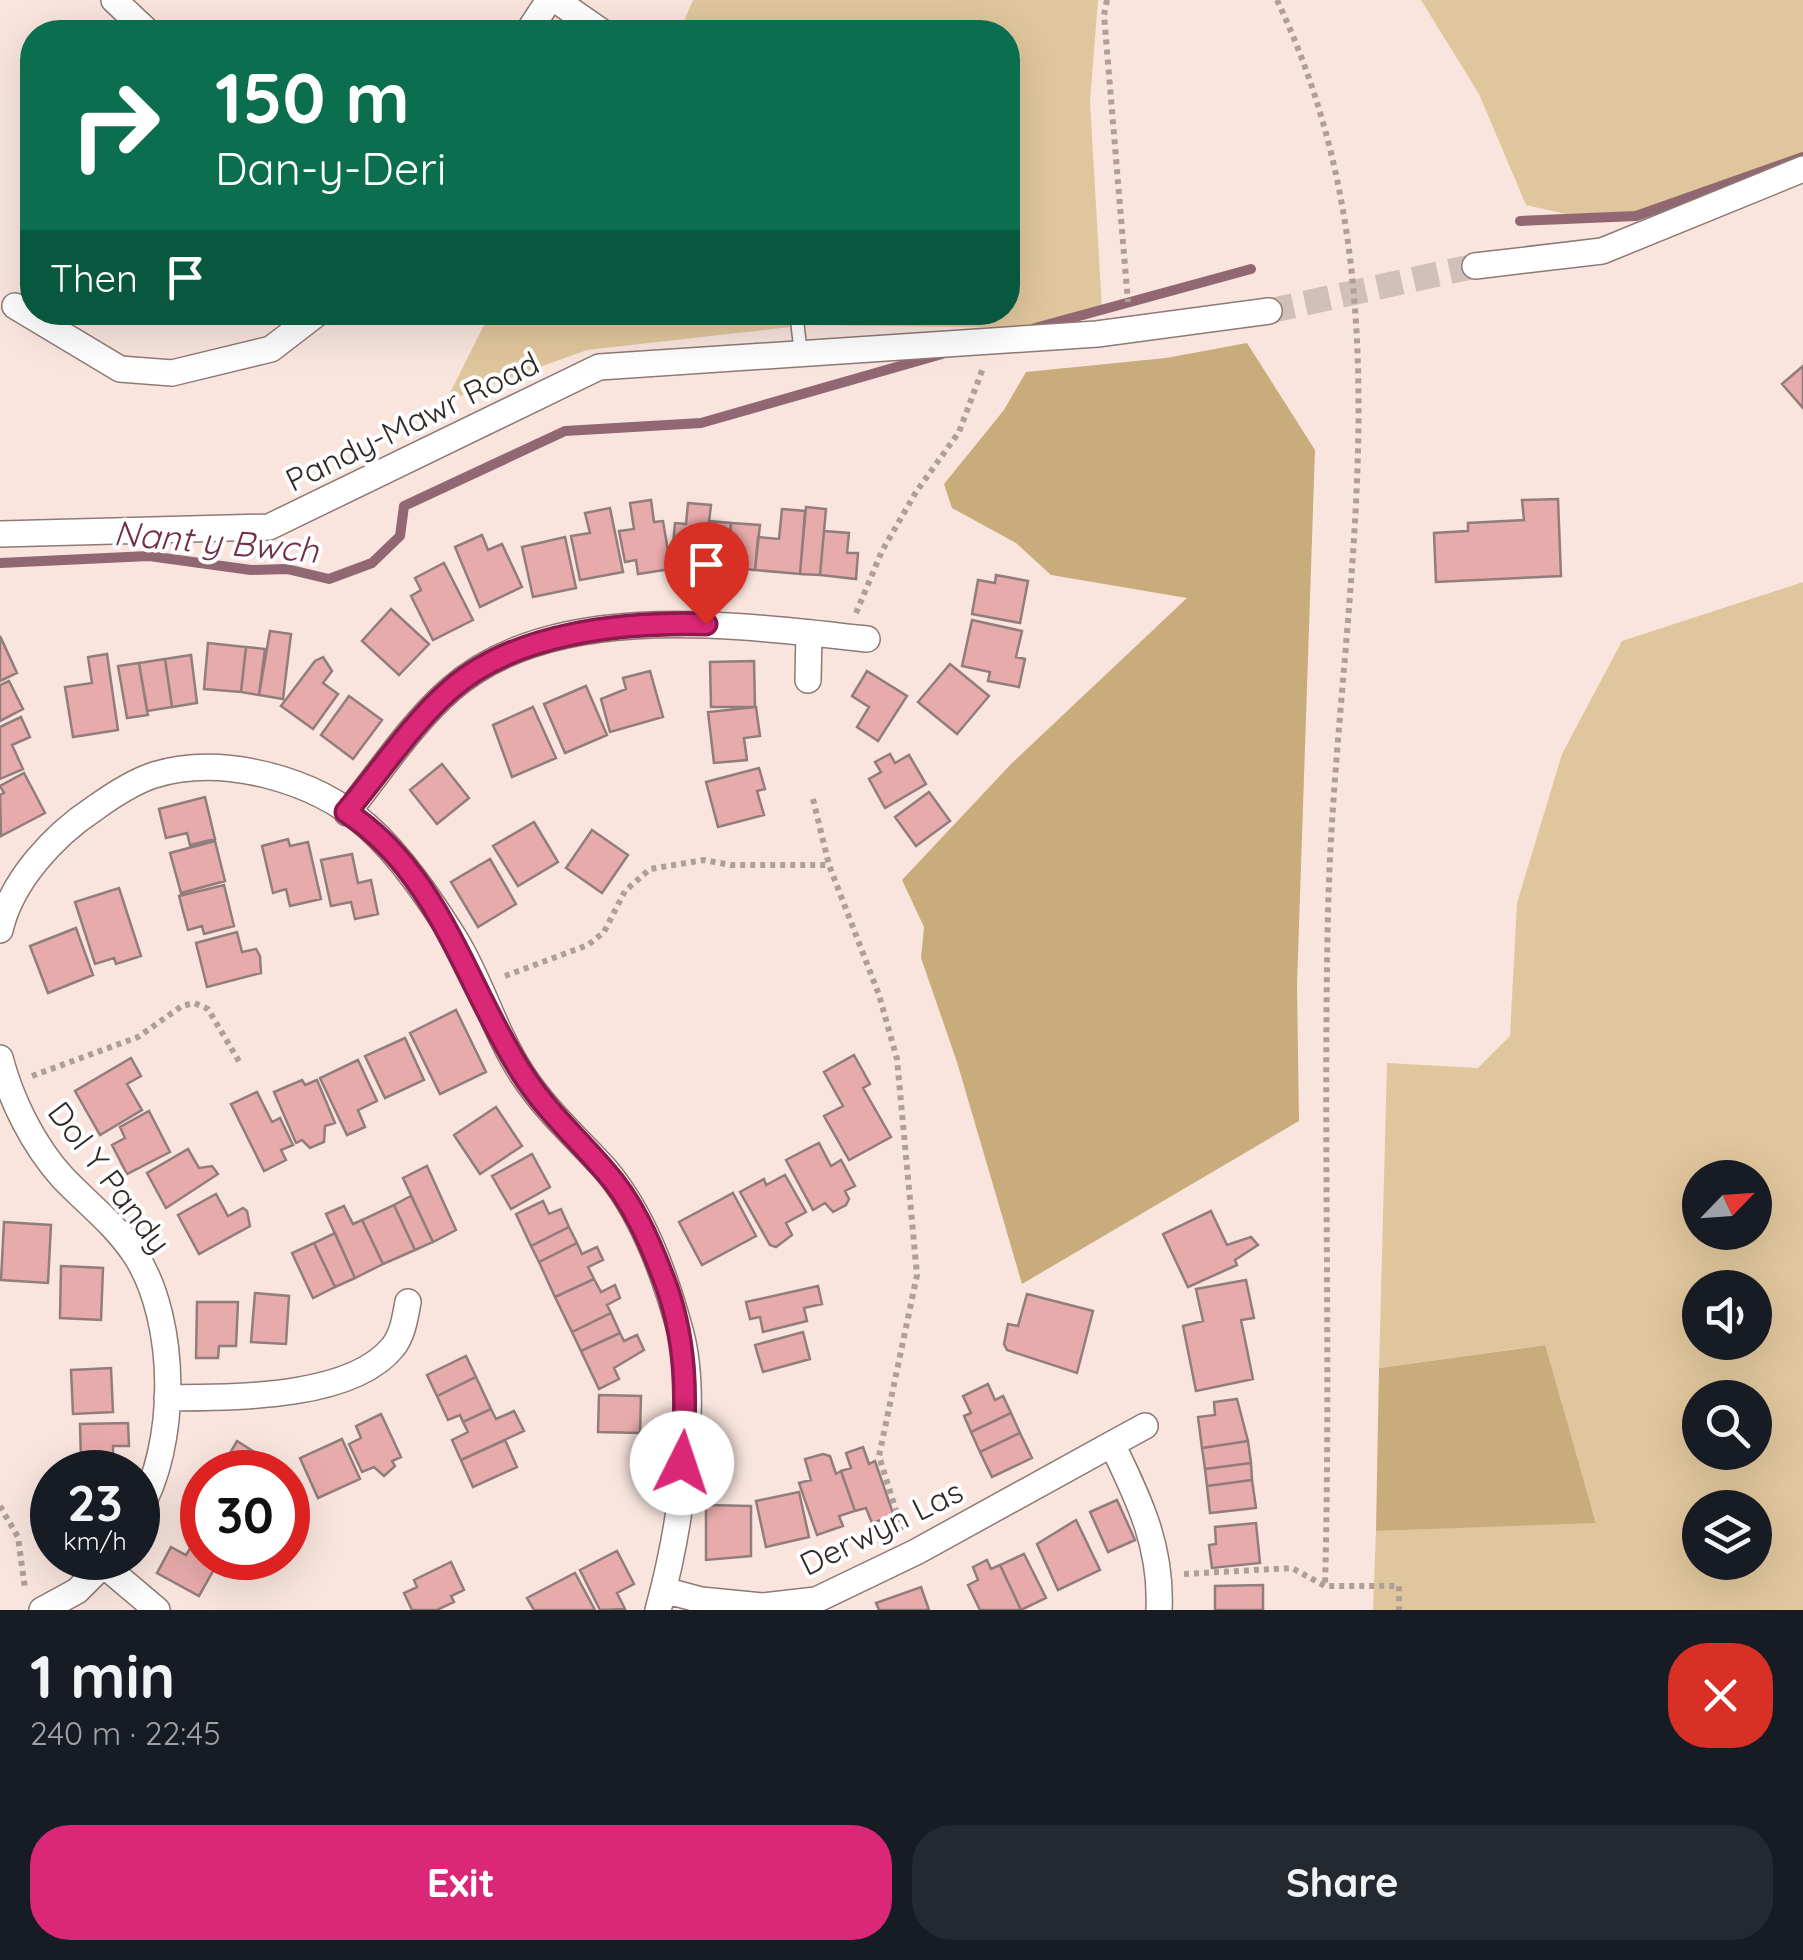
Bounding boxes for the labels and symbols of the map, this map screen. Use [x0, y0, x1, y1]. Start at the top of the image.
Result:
street label: Pandy-Mawr Road [279, 342, 545, 500]
water label: Nant y Bwch [112, 510, 321, 572]
pin [664, 522, 749, 625]
street label: Dol Y Pandy [40, 1093, 180, 1261]
north arrow [1682, 1160, 1772, 1250]
position arrow [630, 1411, 734, 1515]
speed limit sign: 30 [180, 1450, 310, 1580]
street label: Derwyn Las [793, 1470, 969, 1584]

